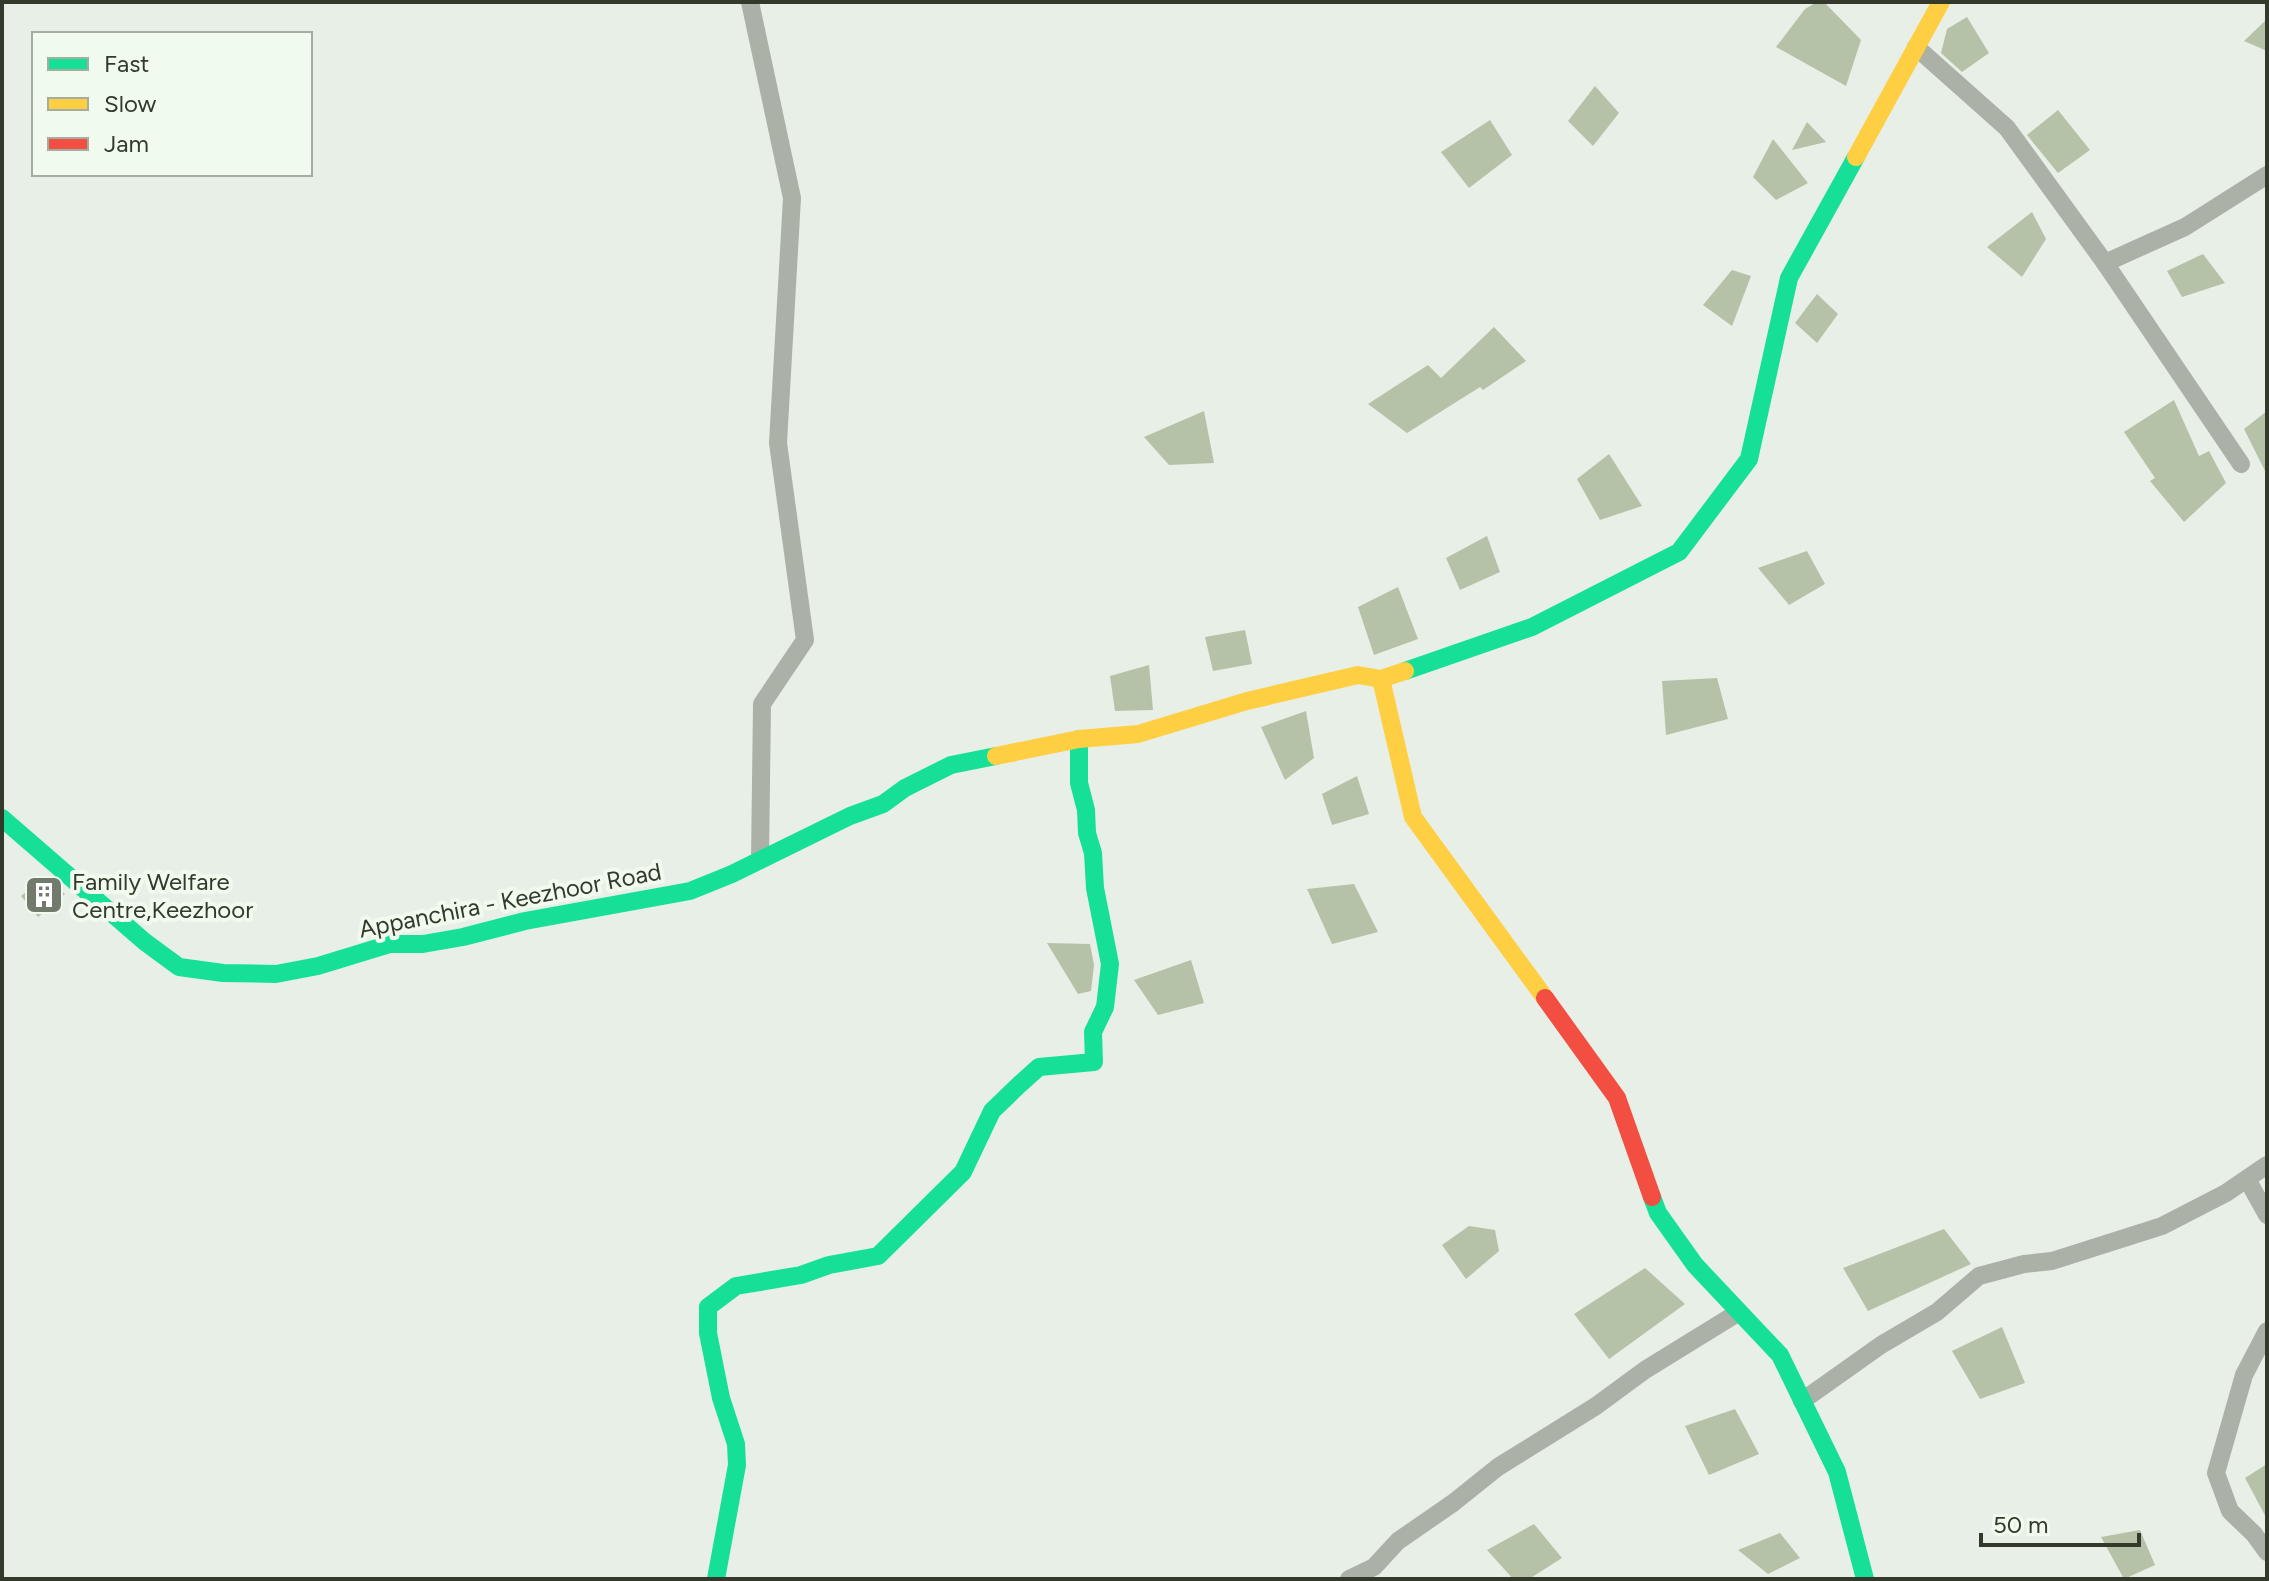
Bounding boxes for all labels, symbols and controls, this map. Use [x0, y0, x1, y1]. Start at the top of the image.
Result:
legend [32, 32, 312, 176]
text: Fast [104, 49, 149, 78]
text: Slow [104, 89, 157, 118]
text: Jam [104, 129, 149, 158]
street label: Appanchira - Keezhoor Road [356, 856, 664, 944]
place label: Family Welfare Centre,Keezhoor [72, 867, 253, 924]
building icon: Family Welfare Centre,Keezhoor [23, 874, 65, 916]
scale bar [1981, 1497, 2139, 1547]
text: 50 m [1993, 1510, 2049, 1539]

